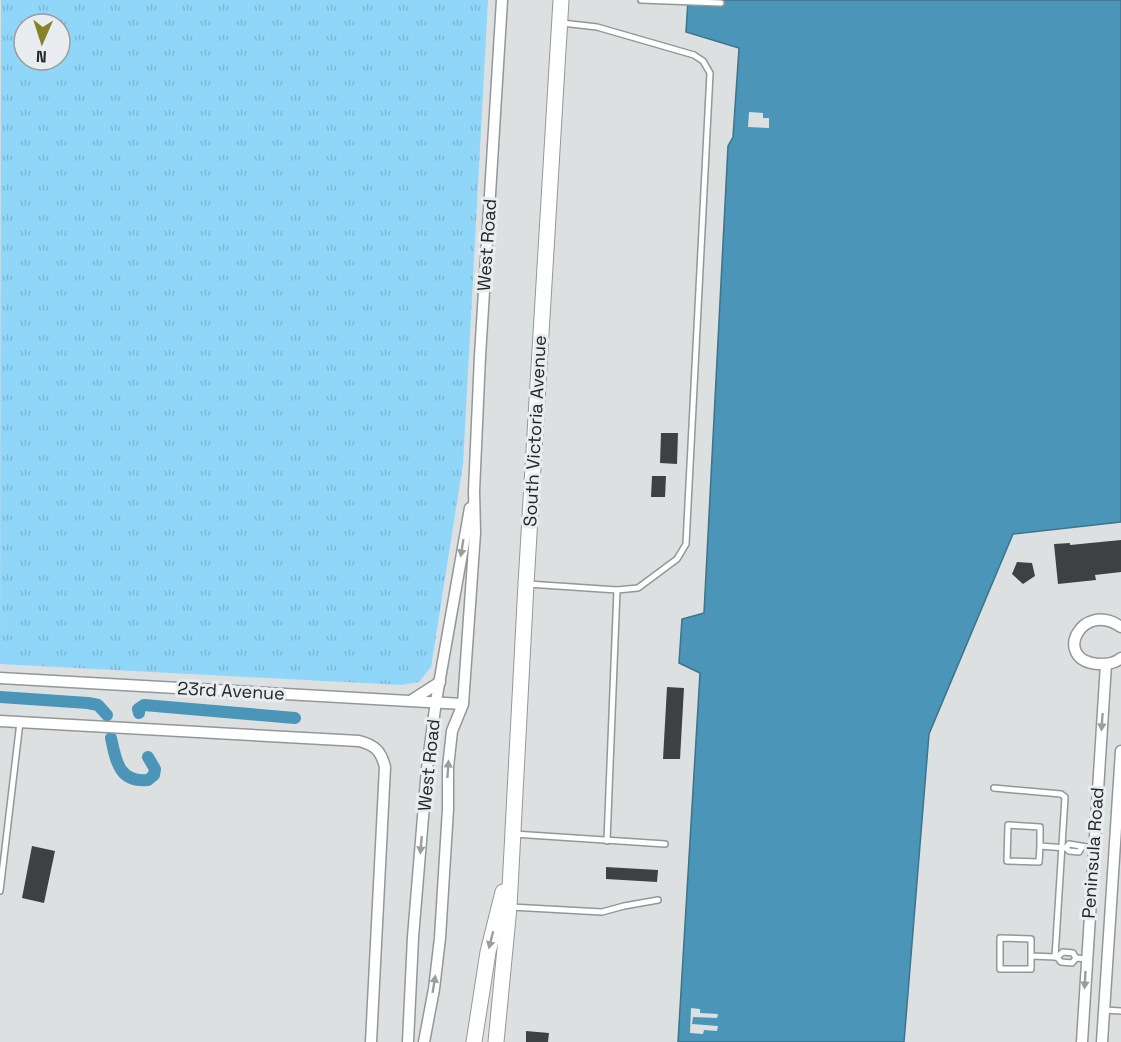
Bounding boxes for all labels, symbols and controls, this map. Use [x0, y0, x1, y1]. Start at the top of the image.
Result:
north arrow [12, 12, 72, 72]
text: N [35, 46, 47, 67]
street label: West Road [472, 198, 501, 292]
street label: South Victoria Avenue [518, 335, 551, 527]
one-way arrow [457, 538, 466, 557]
street label: 23rd Avenue [177, 676, 285, 705]
one-way arrow [1097, 713, 1106, 732]
street label: West Road [412, 718, 445, 812]
one-way arrow [444, 760, 453, 779]
street label: Peninsula Road [1076, 786, 1109, 919]
one-way arrow [416, 835, 426, 854]
one-way arrow [486, 931, 496, 949]
one-way arrow [1081, 970, 1090, 989]
one-way arrow [430, 975, 439, 994]

